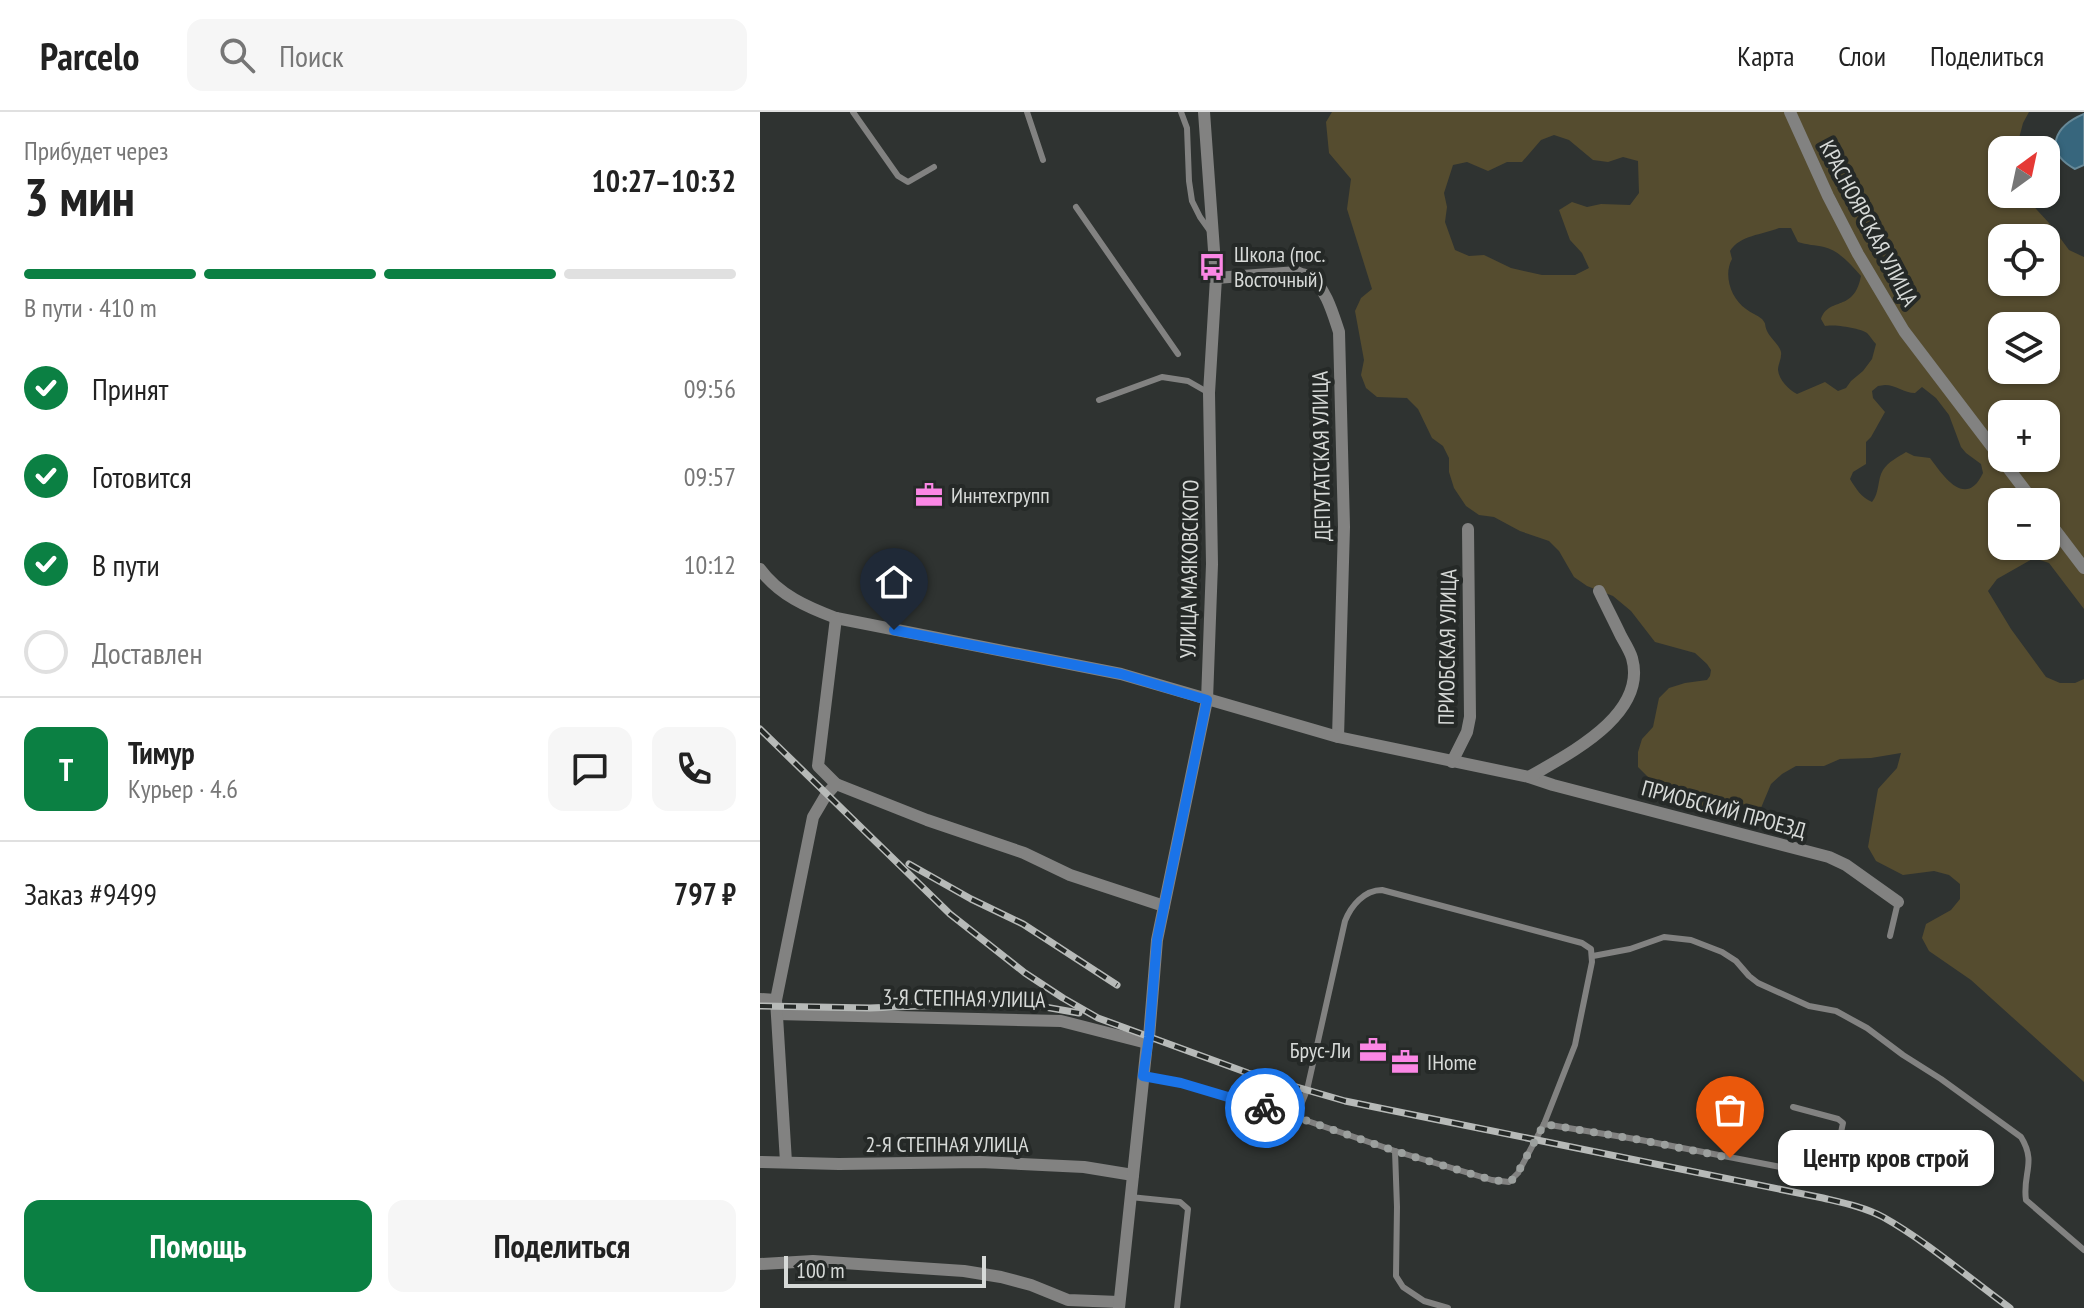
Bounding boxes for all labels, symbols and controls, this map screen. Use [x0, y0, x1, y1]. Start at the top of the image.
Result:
search box [187, 19, 747, 91]
text: Parcelo [40, 31, 139, 80]
icon: search [215, 33, 259, 77]
text: Поиск [279, 36, 344, 75]
text: Карта [1737, 37, 1794, 74]
text: Слои [1838, 37, 1886, 74]
text: Поделиться [1930, 37, 2044, 74]
text: Прибудет через [24, 134, 168, 167]
street label: КРАСНОЯРСКАЯ УЛИЦА [1813, 135, 1925, 311]
north arrow [1988, 136, 2060, 208]
map controls [1988, 136, 2060, 560]
text: 10:27–10:32 [592, 161, 736, 200]
text: 3 мин [24, 163, 135, 230]
button: locate [1988, 224, 2060, 296]
place label: Школа (пос. Восточный) [1234, 240, 1326, 293]
bus stop icon: Школа (пос. Восточный) [1197, 252, 1227, 282]
text: В пути · 410 m [24, 291, 157, 324]
button: layers [1988, 312, 2060, 384]
icon: check [24, 366, 68, 410]
text: Принят [92, 369, 168, 408]
street label: ДЕПУТАТСКАЯ УЛИЦА [1306, 370, 1336, 541]
text: 09:56 [684, 372, 736, 405]
button: + [1988, 400, 2060, 472]
icon: check [24, 454, 68, 498]
text: Готовится [92, 457, 192, 496]
text: 09:57 [684, 460, 736, 493]
street label: УЛИЦА МАЯКОВСКОГО [1173, 479, 1205, 659]
office icon: Иннтехгрупп [914, 480, 944, 510]
place label: Иннтехгрупп [951, 481, 1050, 509]
button: − [1988, 488, 2060, 560]
icon: check [24, 542, 68, 586]
text: В пути [92, 545, 160, 584]
text: 10:12 [684, 548, 736, 581]
pin [860, 548, 928, 630]
icon: home [872, 560, 916, 604]
street label: ПРИОБСКАЯ УЛИЦА [1432, 568, 1462, 725]
text: Доставлен [92, 633, 202, 672]
button: chat [548, 727, 632, 811]
button: phone [652, 727, 736, 811]
text: Тимур [128, 733, 195, 772]
text: Т [59, 750, 73, 789]
text: Курьер · 4.6 [128, 772, 238, 805]
street label: ПРИОБСКИЙ ПРОЕЗД [1639, 774, 1809, 844]
text: Заказ #9499 [24, 874, 157, 913]
text: 797 ₽ [674, 874, 736, 913]
street label: 3-Я СТЕПНАЯ УЛИЦА [882, 983, 1046, 1013]
office icon: Брус-Ли [1358, 1035, 1388, 1065]
place label: Брус-Ли [1290, 1036, 1351, 1064]
office icon: IHome [1390, 1047, 1420, 1077]
place label: IHome [1427, 1048, 1477, 1076]
courier [1225, 1068, 1305, 1148]
pin [1696, 1076, 1764, 1158]
icon: bike [1243, 1086, 1287, 1130]
icon: bag [1708, 1088, 1752, 1132]
street label: 2-Я СТЕПНАЯ УЛИЦА [865, 1130, 1029, 1158]
callout: Центр кров строй [1778, 1130, 1994, 1186]
text: Центр кров строй [1803, 1141, 1969, 1174]
button: Помощь [24, 1200, 372, 1292]
button: Поделиться [388, 1200, 736, 1292]
scale bar [784, 1252, 986, 1288]
text: 100 m [796, 1256, 845, 1284]

